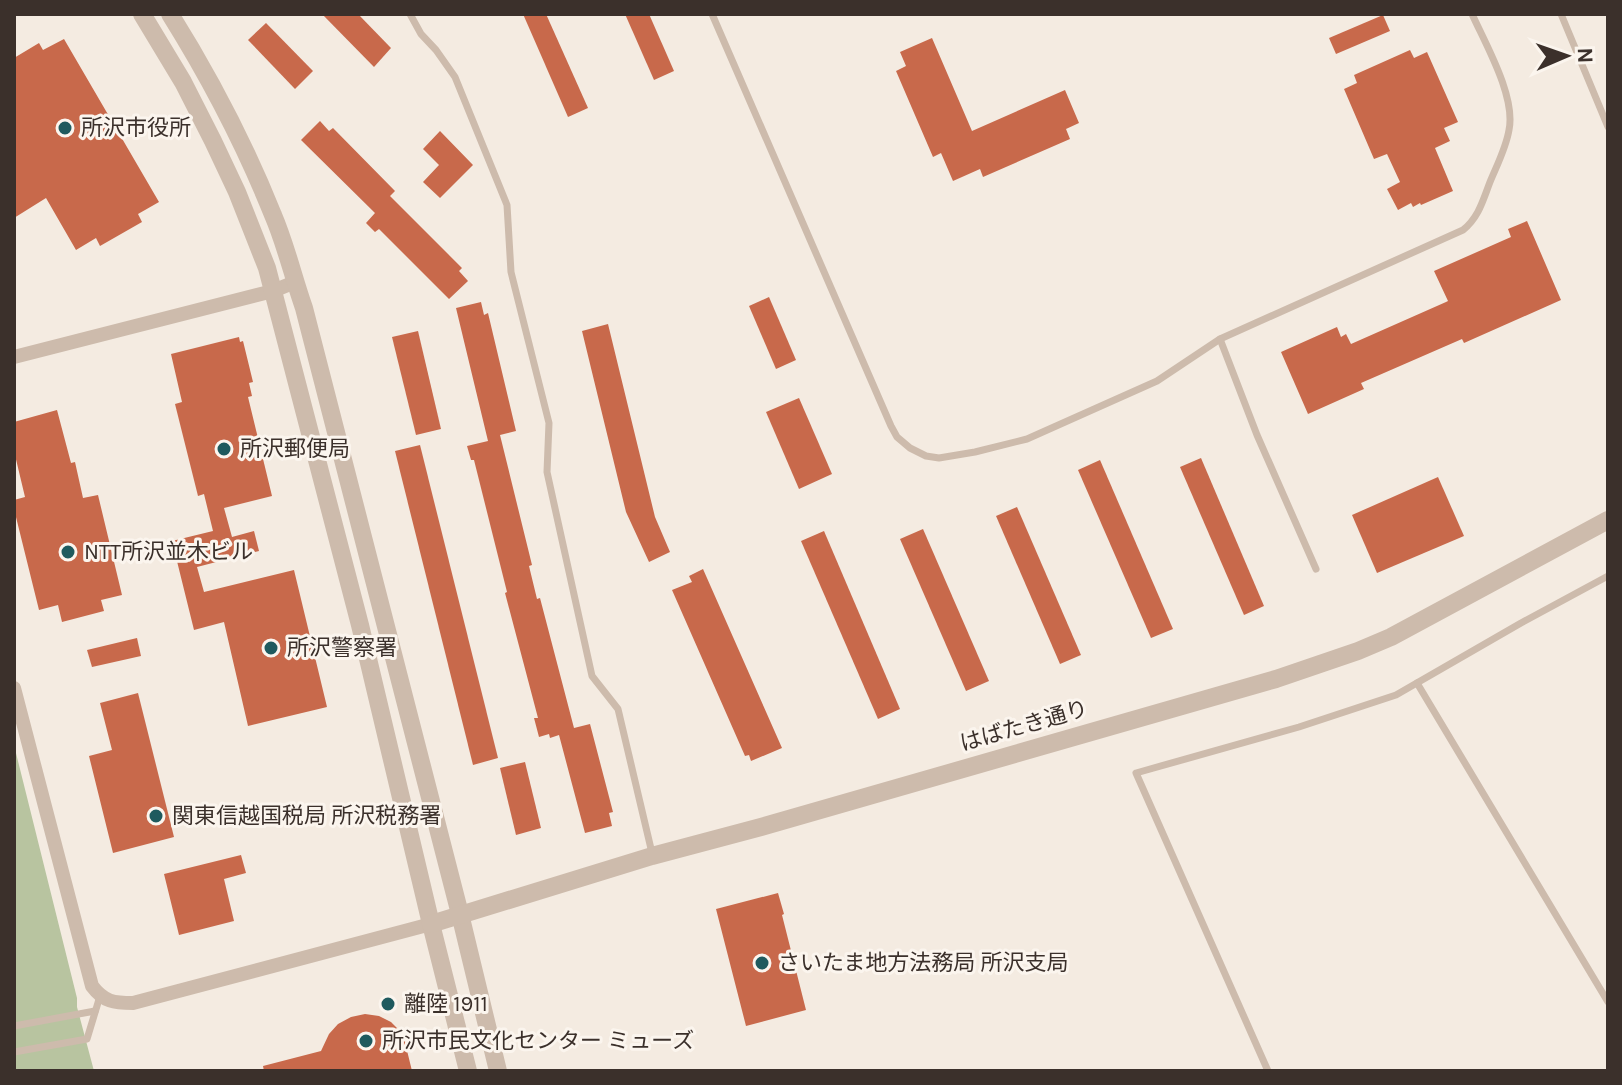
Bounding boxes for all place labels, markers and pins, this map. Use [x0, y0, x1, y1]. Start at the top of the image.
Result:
place label: 所沢市役所 [81, 115, 191, 141]
marker: 所沢市役所 [56, 119, 74, 137]
place label: 所沢郵便局 [240, 436, 350, 462]
marker: 所沢郵便局 [215, 440, 233, 458]
place label: NTT所沢並木ビル [84, 539, 253, 565]
marker: NTT所沢並木ビル [59, 543, 77, 561]
place label: 所沢警察署 [287, 635, 397, 661]
marker: 所沢警察署 [262, 639, 280, 657]
place label: 関東信越国税局 所沢税務署 [172, 803, 441, 829]
marker: 関東信越国税局 所沢税務署 [147, 807, 165, 825]
place label: さいたま地方法務局 所沢支局 [778, 950, 1069, 976]
marker: さいたま地方法務局 所沢支局 [753, 954, 771, 972]
place label: 離陸 1911 [404, 991, 488, 1017]
marker: 離陸 1911 [379, 995, 397, 1013]
place label: 所沢市民文化センター ミューズ [382, 1028, 694, 1054]
marker: 所沢市民文化センター ミューズ [357, 1032, 375, 1050]

